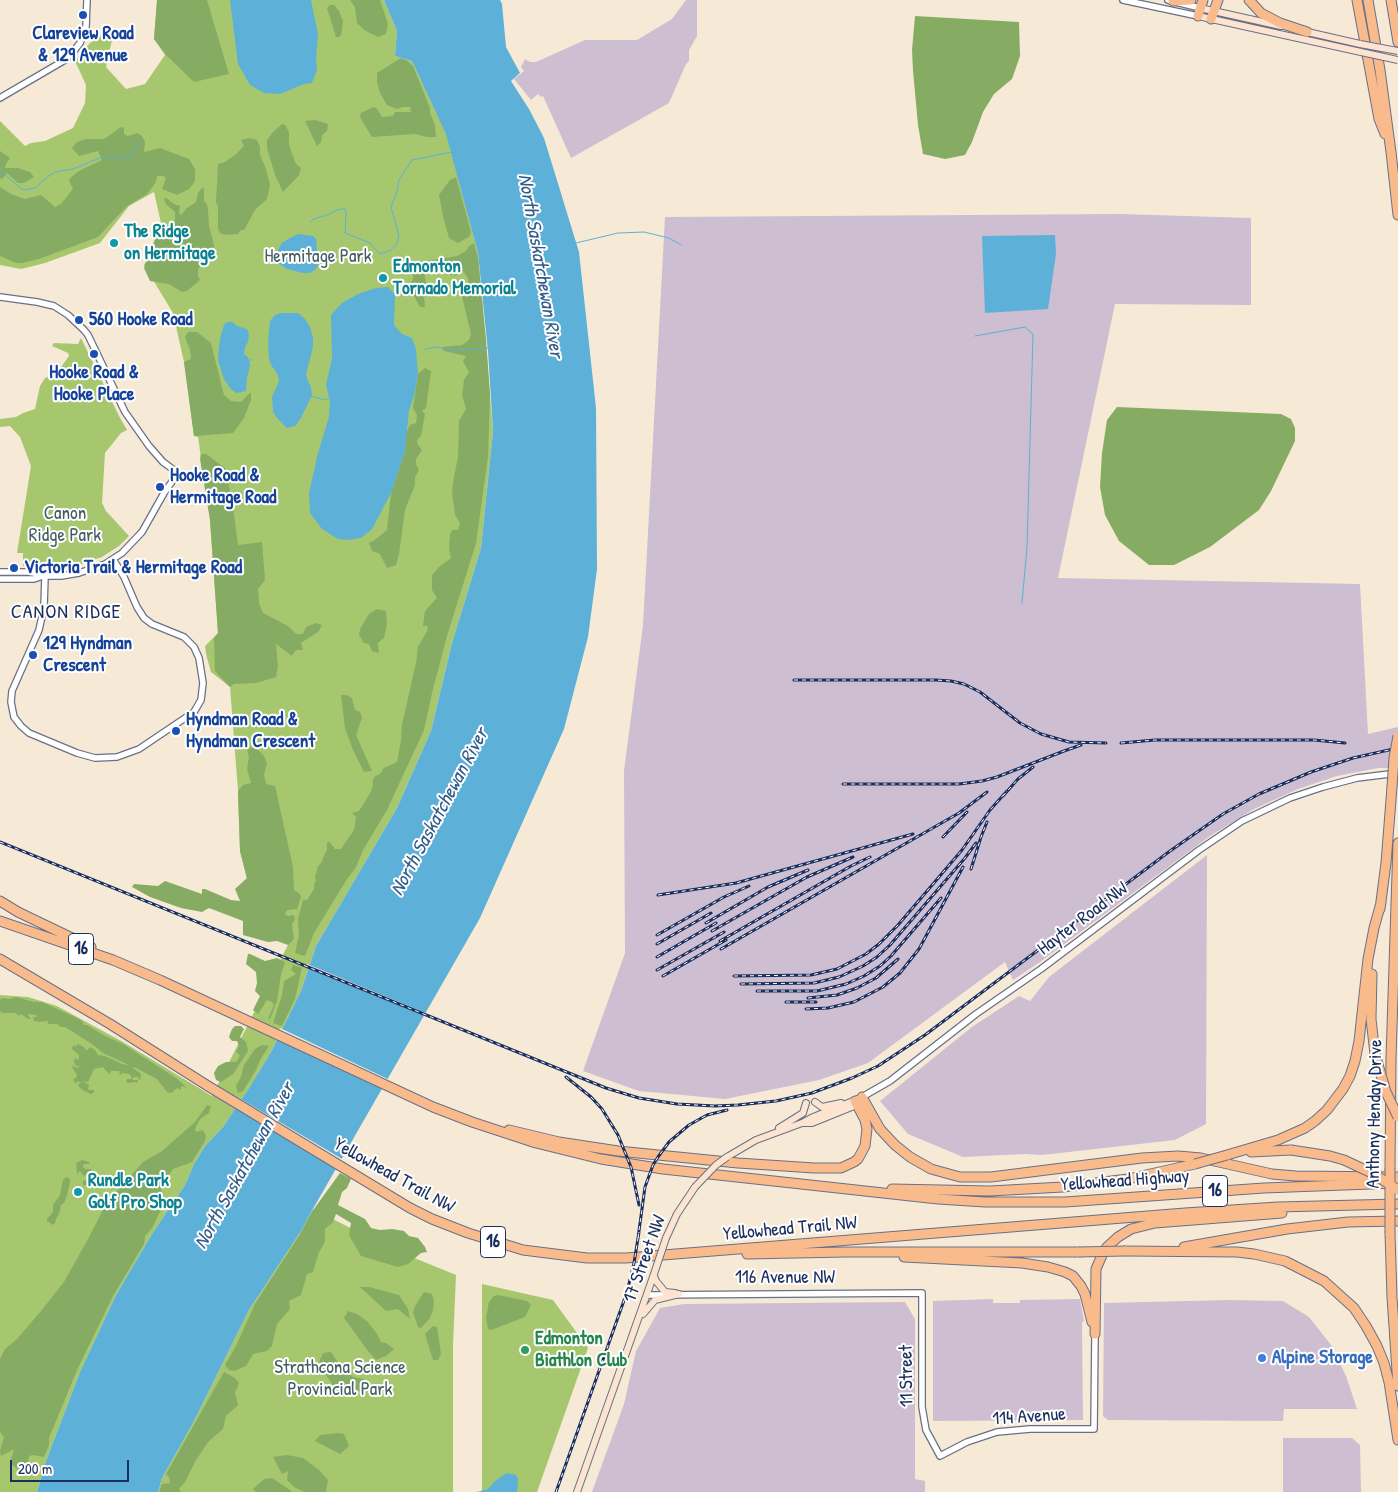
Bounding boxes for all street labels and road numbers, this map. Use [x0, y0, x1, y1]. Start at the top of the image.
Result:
street label: Hayter Road NW [1033, 878, 1133, 960]
road number: 16 [68, 934, 94, 964]
street label: Anthony Henday Drive [1362, 1039, 1388, 1189]
street label: Yellowhead Trail NW [330, 1133, 458, 1219]
street label: Yellowhead Highway [1060, 1165, 1190, 1197]
road number: 16 [1202, 1176, 1228, 1206]
street label: 17 Street NW [619, 1212, 671, 1306]
street label: Yellowhead Trail NW [722, 1212, 858, 1246]
road number: 16 [480, 1226, 506, 1258]
street label: 116 Avenue NW [735, 1267, 835, 1289]
street label: 11 Street [895, 1345, 919, 1407]
street label: 114 Avenue [992, 1403, 1066, 1431]

